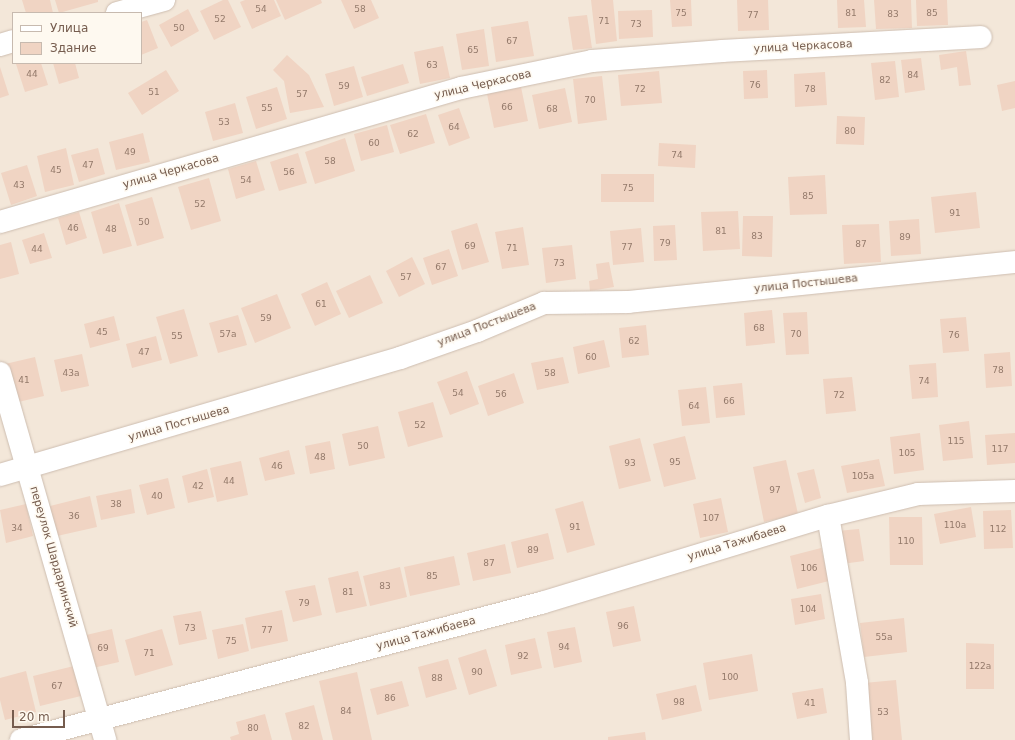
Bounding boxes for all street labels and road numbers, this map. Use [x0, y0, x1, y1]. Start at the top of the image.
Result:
street label: улица Черкасова [753, 38, 853, 56]
street label: улица Черкасова [433, 67, 533, 103]
street label: улица Черкасова [122, 152, 220, 192]
street label: улица Постышева [753, 272, 859, 296]
street label: улица Постышева [436, 300, 538, 350]
street label: улица Постышева [127, 403, 231, 445]
street label: переулок Шардаринский [26, 485, 80, 629]
street label: улица Тажибаева [686, 522, 788, 564]
street label: улица Тажибаева [375, 614, 477, 654]

